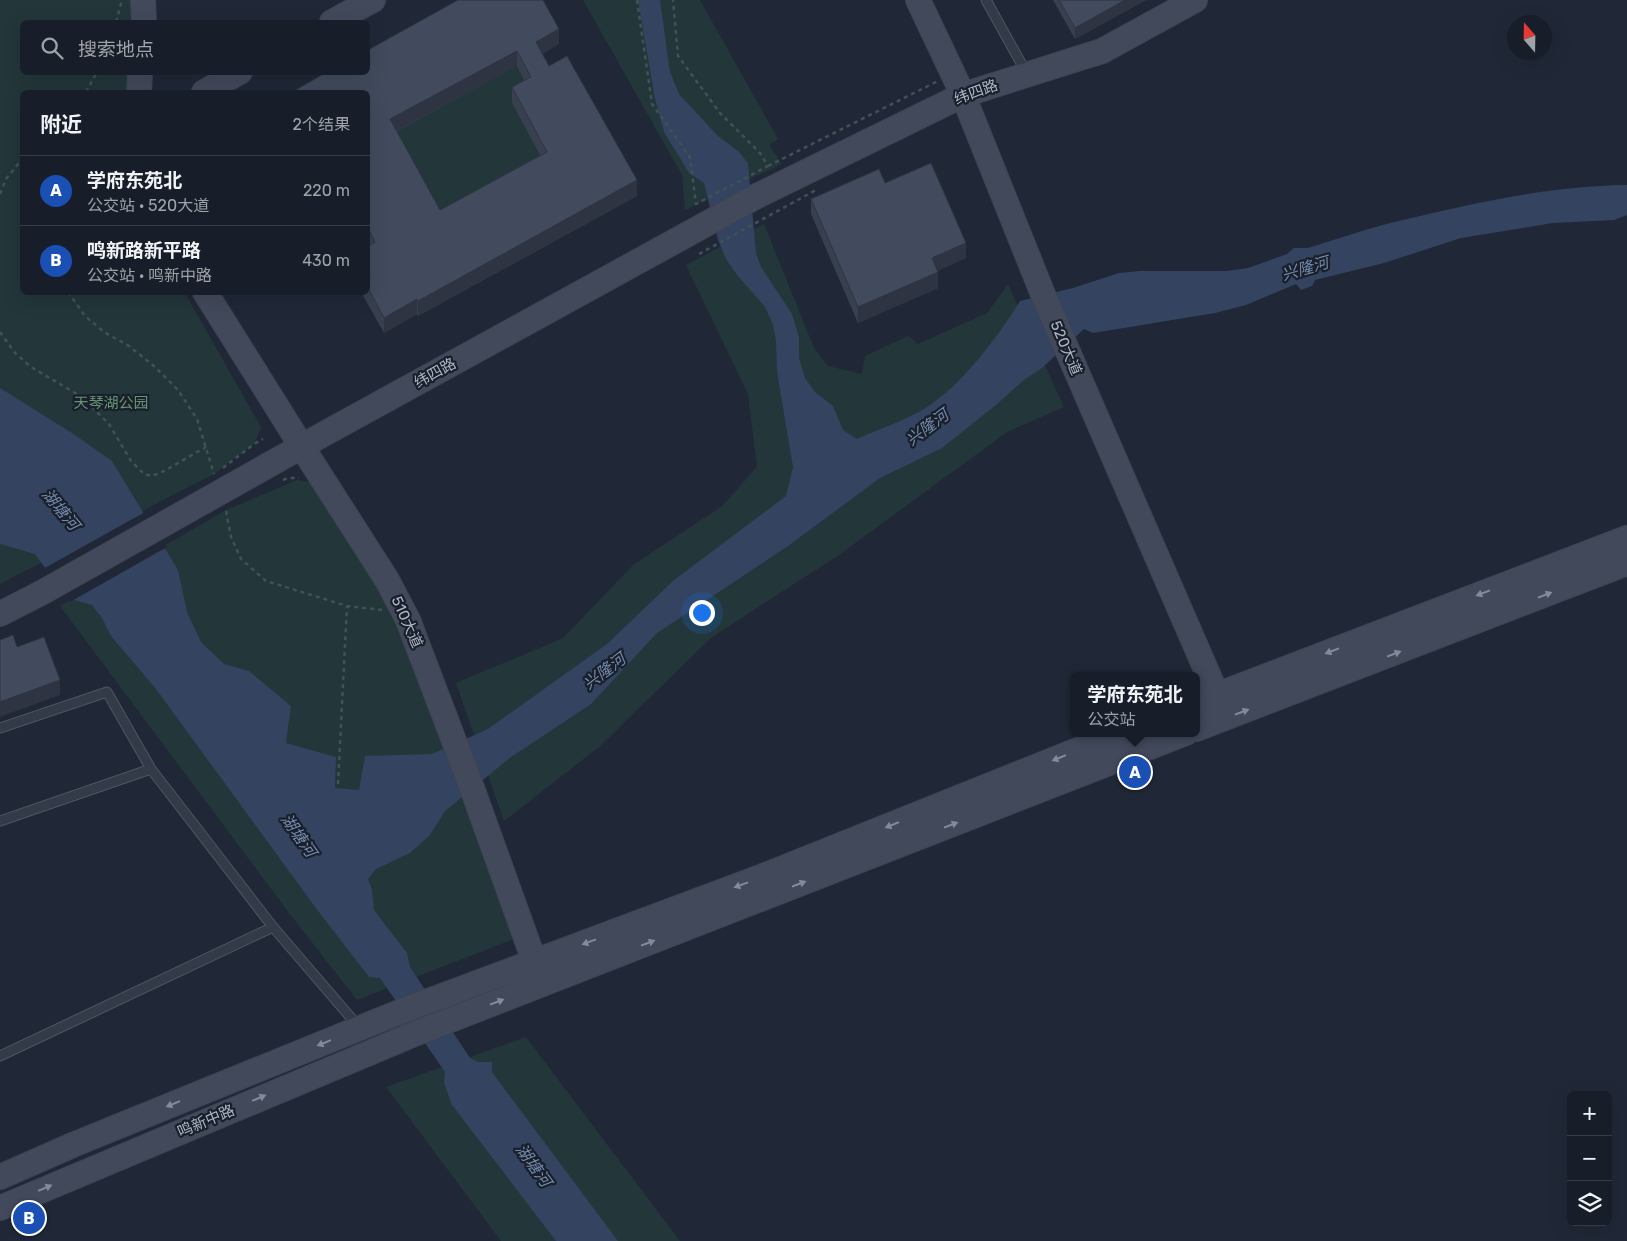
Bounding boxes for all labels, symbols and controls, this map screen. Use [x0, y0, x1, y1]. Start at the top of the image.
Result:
north arrow [1507, 15, 1552, 60]
search box [20, 20, 370, 75]
icon: search [38, 34, 66, 62]
text: 搜索地点 [78, 38, 154, 61]
street label: 纬四路 [952, 76, 1000, 108]
text: 附近 [40, 112, 82, 137]
text: 2个结果 [293, 115, 350, 134]
text: 学府东苑北 [87, 169, 182, 192]
text: A [50, 181, 62, 200]
text: 220 m [303, 181, 350, 200]
text: 公交站 · 520大道 [87, 196, 209, 215]
text: 鸣新路新平路 [87, 239, 201, 262]
text: B [50, 251, 62, 270]
text: 430 m [302, 251, 350, 270]
water label: 兴隆河 [1279, 252, 1334, 284]
text: 公交站 · 鸣新中路 [87, 266, 212, 285]
street label: 520大道 [1047, 318, 1085, 378]
street label: 纬四路 [411, 354, 459, 392]
park label: 天琴湖公园 [73, 394, 149, 412]
water label: 兴隆河 [902, 404, 955, 449]
water label: 湖塘河 [38, 485, 85, 536]
one-way arrow [1476, 590, 1491, 597]
one-way arrow [1538, 591, 1553, 599]
street label: 510大道 [388, 593, 426, 651]
your location [689, 600, 715, 626]
water label: 兴隆河 [579, 648, 632, 693]
one-way arrow [1324, 648, 1339, 655]
one-way arrow [1386, 650, 1401, 657]
popup [1070, 672, 1200, 737]
text: 学府东苑北 [1087, 683, 1183, 706]
one-way arrow [1235, 707, 1249, 715]
text: 公交站 [1087, 710, 1136, 729]
pin: A [1119, 753, 1151, 791]
one-way arrow [1051, 754, 1066, 762]
water label: 湖塘河 [277, 810, 322, 863]
one-way arrow [884, 821, 899, 829]
one-way arrow [944, 821, 959, 829]
one-way arrow [792, 880, 807, 887]
one-way arrow [733, 881, 748, 889]
one-way arrow [581, 939, 596, 946]
one-way arrow [641, 939, 656, 947]
one-way arrow [489, 998, 504, 1005]
one-way arrow [316, 1039, 331, 1047]
map controls [1567, 1091, 1612, 1226]
button: + [1567, 1091, 1612, 1136]
one-way arrow [252, 1094, 266, 1102]
one-way arrow [165, 1100, 180, 1108]
street label: 鸣新中路 [175, 1101, 237, 1141]
button: − [1567, 1136, 1612, 1181]
water label: 湖塘河 [512, 1140, 557, 1193]
button: layers [1567, 1181, 1612, 1226]
one-way arrow [37, 1184, 52, 1191]
pin: B [13, 1199, 45, 1237]

